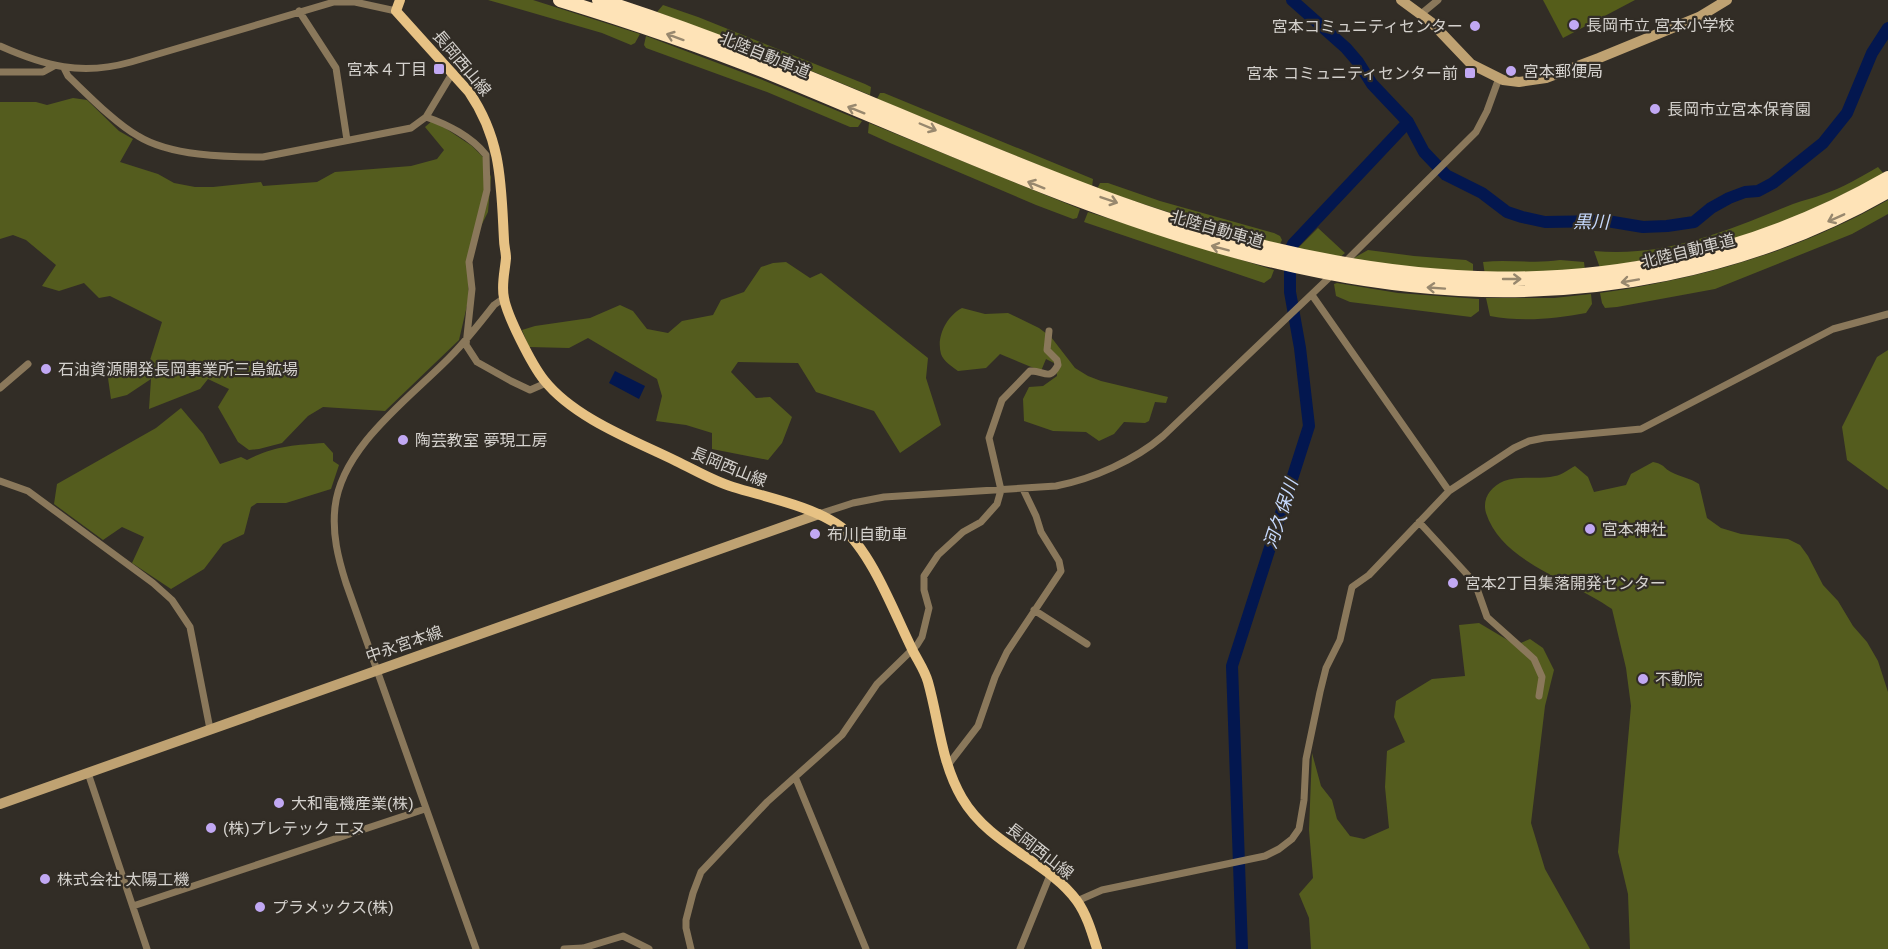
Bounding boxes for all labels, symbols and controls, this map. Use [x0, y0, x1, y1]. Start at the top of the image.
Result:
place label: 長岡市立 宮本小学校 [1586, 17, 1734, 34]
place label: 宮本コミュニティセンター [1272, 18, 1463, 35]
marker: 長岡市立 宮本小学校 [1567, 18, 1581, 32]
marker: 宮本コミュニティセンター [1468, 19, 1482, 33]
street label: 長岡西山線 [430, 27, 494, 99]
street label: 北陸自動車道 [717, 29, 813, 81]
one-way arrow [666, 31, 685, 42]
place label: 宮本４丁目 [347, 61, 427, 78]
marker: 宮本４丁目 [432, 62, 446, 76]
place label: 宮本郵便局 [1523, 63, 1603, 80]
marker: 宮本郵便局 [1504, 64, 1518, 78]
place label: 宮本 コミュニティセンター前 [1247, 65, 1458, 82]
marker: 宮本 コミュニティセンター前 [1463, 66, 1477, 80]
place label: 長岡市立宮本保育園 [1667, 101, 1811, 118]
marker: 長岡市立宮本保育園 [1648, 102, 1662, 116]
one-way arrow [847, 103, 866, 114]
one-way arrow [918, 122, 937, 133]
one-way arrow [1027, 178, 1046, 189]
one-way arrow [1099, 195, 1118, 206]
street label: 北陸自動車道 [1169, 208, 1265, 250]
water label: 黒川 [1573, 212, 1611, 232]
one-way arrow [1827, 213, 1845, 224]
street label: 北陸自動車道 [1639, 231, 1737, 271]
one-way arrow [1211, 242, 1230, 253]
one-way arrow [1502, 273, 1522, 285]
one-way arrow [1621, 276, 1640, 287]
one-way arrow [1426, 283, 1446, 294]
place label: 石油資源開発長岡事業所三島鉱場 [58, 361, 298, 378]
marker: 石油資源開発長岡事業所三島鉱場 [39, 362, 53, 376]
place label: 陶芸教室 夢現工房 [415, 432, 547, 449]
marker: 陶芸教室 夢現工房 [396, 433, 410, 447]
street label: 長岡西山線 [689, 444, 769, 490]
water label: 河久保川 [1260, 475, 1302, 551]
place label: 宮本神社 [1602, 521, 1666, 538]
marker: 宮本神社 [1583, 522, 1597, 536]
place label: 布川自動車 [827, 526, 907, 543]
marker: 布川自動車 [808, 527, 822, 541]
place label: 宮本2丁目集落開発センター [1465, 575, 1666, 592]
marker: 宮本2丁目集落開発センター [1446, 576, 1460, 590]
street label: 中永宮本線 [363, 623, 445, 665]
place label: 不動院 [1655, 671, 1703, 688]
marker: 不動院 [1636, 672, 1650, 686]
place label: 大和電機産業(株) [291, 795, 414, 812]
marker: 大和電機産業(株) [272, 796, 286, 810]
place label: (株)プレテック エヌ [223, 820, 366, 837]
street label: 長岡西山線 [1003, 820, 1077, 882]
marker: (株)プレテック エヌ [204, 821, 218, 835]
place label: 株式会社 太陽工機 [57, 871, 189, 888]
marker: 株式会社 太陽工機 [38, 872, 52, 886]
place label: プラメックス(株) [272, 899, 394, 916]
marker: プラメックス(株) [253, 900, 267, 914]

